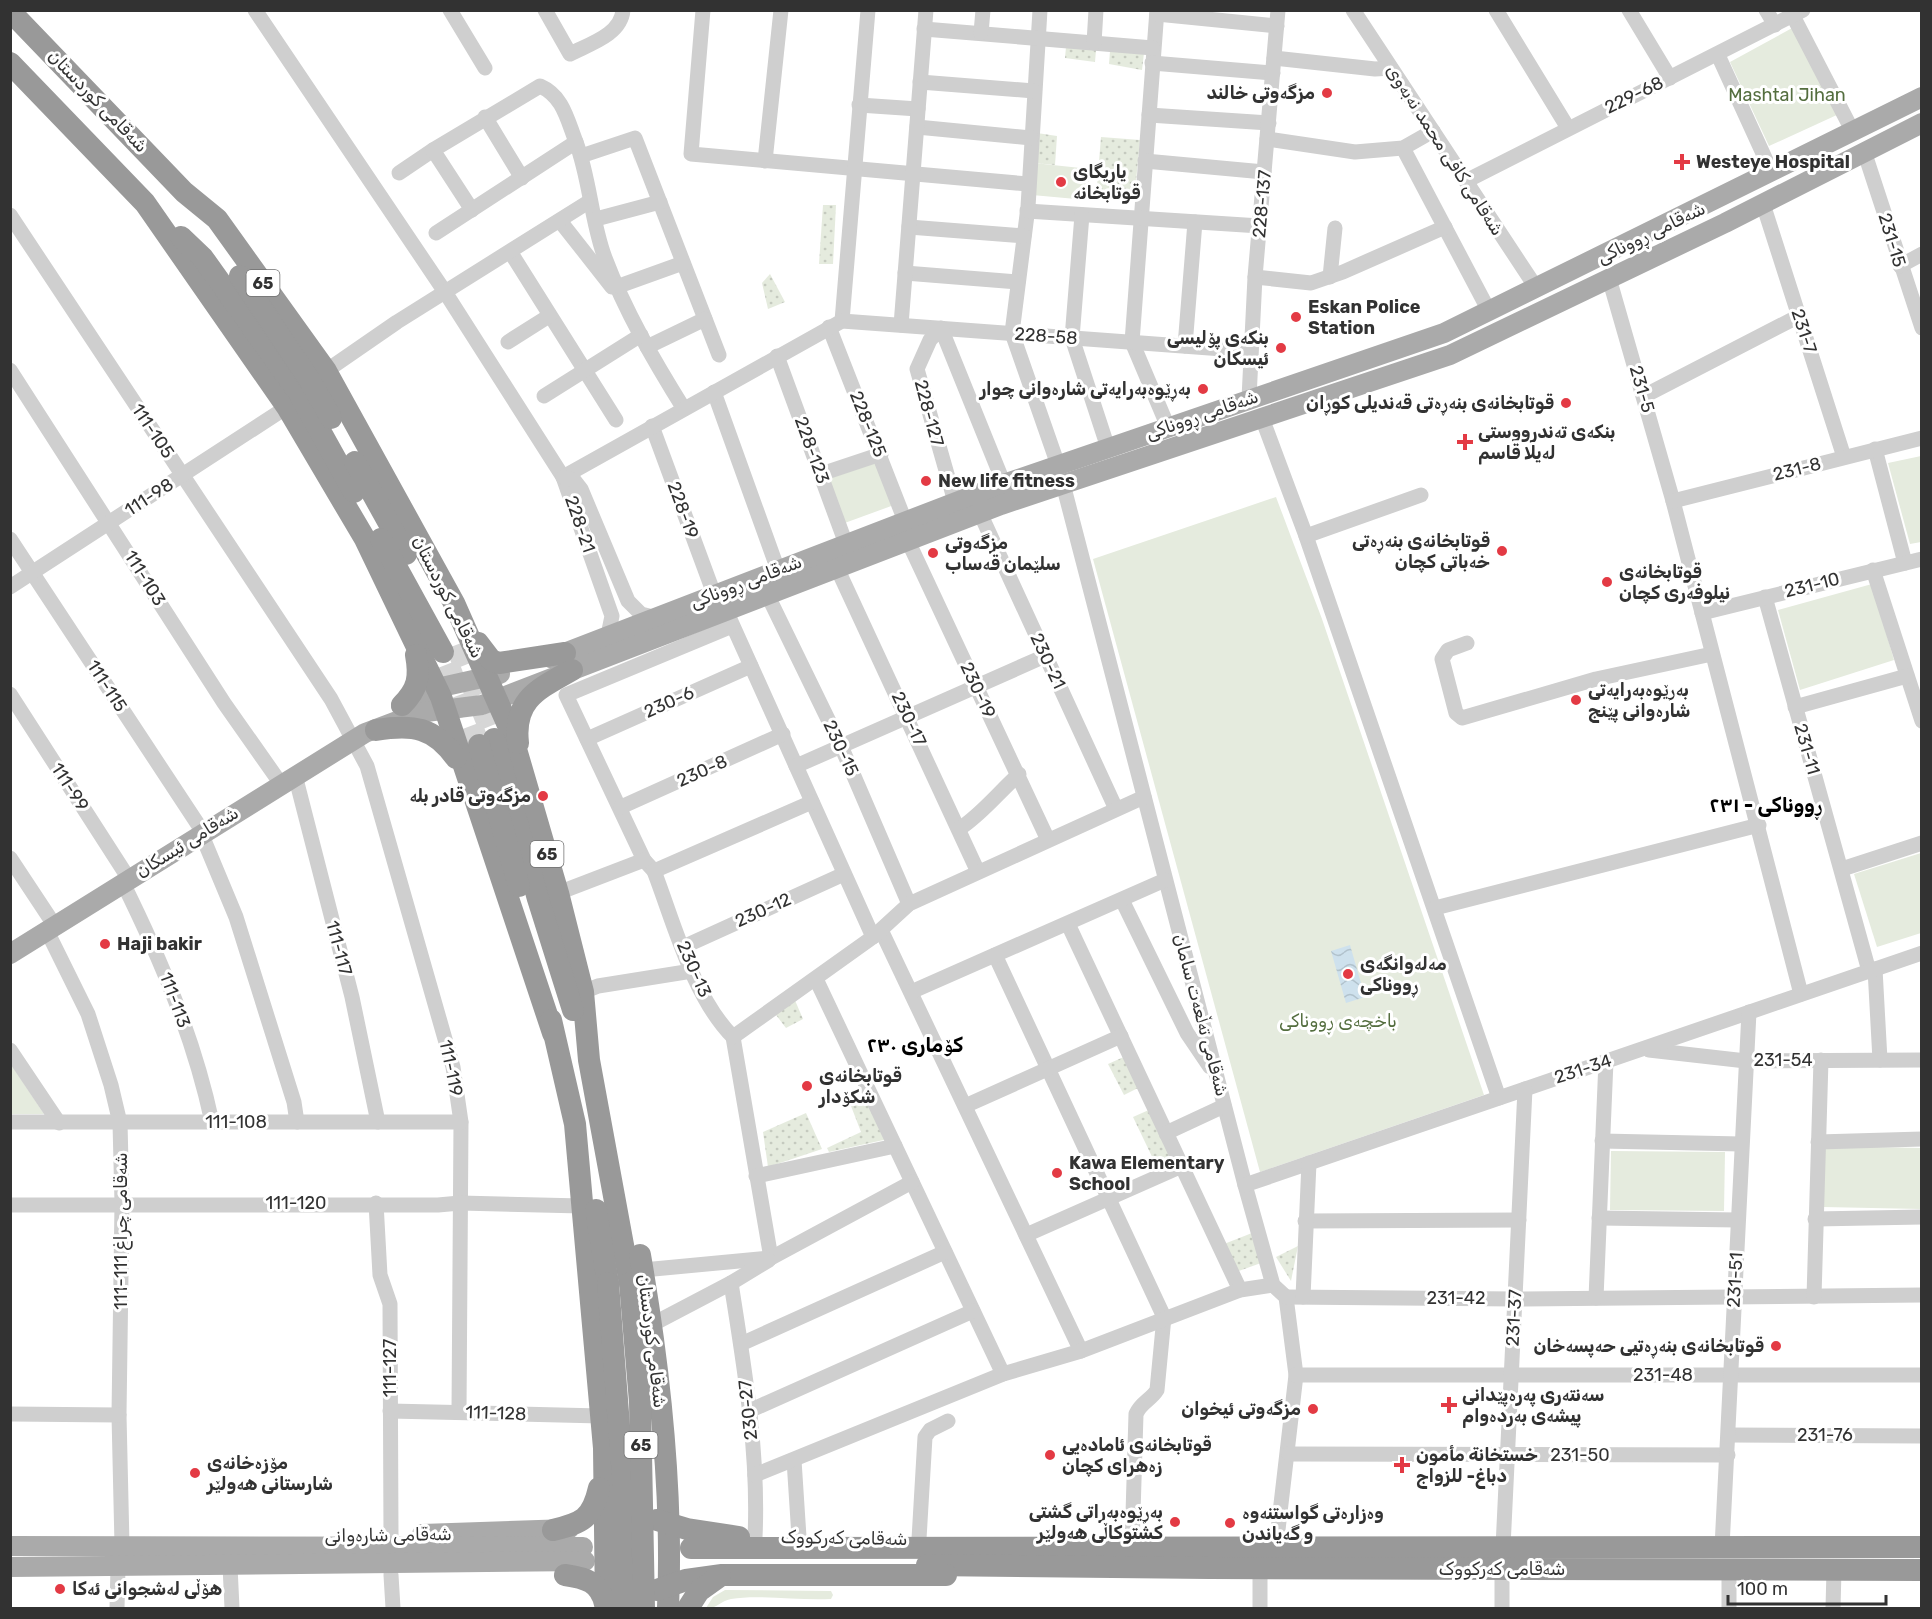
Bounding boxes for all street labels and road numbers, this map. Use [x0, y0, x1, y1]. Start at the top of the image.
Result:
street label: شەقامی کوردستان [43, 45, 153, 157]
street label: شەقامی کافی محمد نەبەوی [1381, 60, 1509, 240]
street label: 229-68 [1601, 71, 1667, 119]
street label: 228-137 [1248, 169, 1276, 239]
street label: شەقامی ڕووناکی [1593, 197, 1710, 271]
street label: 231-15 [1873, 210, 1911, 270]
road number: 65 [246, 270, 280, 296]
street label: 231-7 [1786, 306, 1822, 356]
street label: 228-58 [1014, 323, 1078, 349]
street label: 231-5 [1625, 363, 1659, 415]
street label: 228-127 [910, 377, 948, 449]
street label: شەقامی ڕووناکی [1143, 385, 1262, 447]
street label: 228-125 [845, 388, 891, 460]
street label: 111-105 [127, 400, 179, 462]
street label: 228-123 [790, 413, 834, 487]
street label: 231-8 [1771, 452, 1823, 486]
street label: 111-98 [120, 473, 178, 521]
street label: 228-19 [663, 479, 703, 541]
street label: 228-21 [560, 493, 600, 555]
street label: شەقامی کوردستان [408, 532, 488, 662]
street label: 111-103 [119, 546, 171, 610]
street label: شەقامی ڕووناکی [687, 551, 806, 616]
street label: 231-10 [1782, 568, 1842, 602]
street label: 230-21 [1026, 630, 1070, 692]
street label: 111-115 [82, 656, 132, 716]
street label: 230-19 [956, 659, 1000, 721]
street label: 230-6 [641, 681, 698, 723]
street label: 230-17 [887, 688, 931, 750]
street label: 230-15 [819, 716, 863, 780]
street label: 231-11 [1789, 721, 1825, 777]
street label: 230-8 [673, 750, 731, 792]
street label: 111-99 [46, 759, 94, 815]
street label: شەقامی ئیسکان [132, 802, 242, 882]
road number: 65 [530, 841, 564, 867]
street label: 230-12 [732, 888, 794, 932]
street label: 111-117 [321, 918, 357, 978]
street label: شەقامی تەڵعەت سامان [1169, 931, 1233, 1099]
street label: 230-13 [672, 937, 716, 1001]
street label: 111-113 [155, 969, 195, 1031]
street label: 111-119 [434, 1038, 468, 1098]
street label: 231-34 [1552, 1049, 1614, 1089]
street label: 231-54 [1753, 1049, 1813, 1071]
street label: 111-108 [205, 1111, 267, 1133]
street label: شەقامی چراغ 111-111 [110, 1152, 133, 1310]
street label: 111-120 [266, 1192, 326, 1214]
street label: 231-51 [1723, 1252, 1747, 1308]
street label: شەقامی کوردستان [633, 1273, 671, 1409]
street label: 231-42 [1426, 1287, 1486, 1309]
street label: 231-37 [1502, 1289, 1526, 1347]
street label: 111-127 [379, 1339, 401, 1397]
street label: 231-48 [1633, 1364, 1693, 1386]
street label: 230-27 [734, 1379, 762, 1441]
street label: 111-128 [465, 1401, 527, 1425]
street label: 231-76 [1797, 1424, 1853, 1446]
road number: 65 [624, 1432, 658, 1458]
street label: 231-50 [1550, 1444, 1610, 1466]
street label: شەقامی شارەوانی [324, 1523, 452, 1547]
street label: شەقامی کەرکووک [780, 1526, 908, 1550]
street label: شەقامی کەرکووک [1439, 1558, 1565, 1580]

